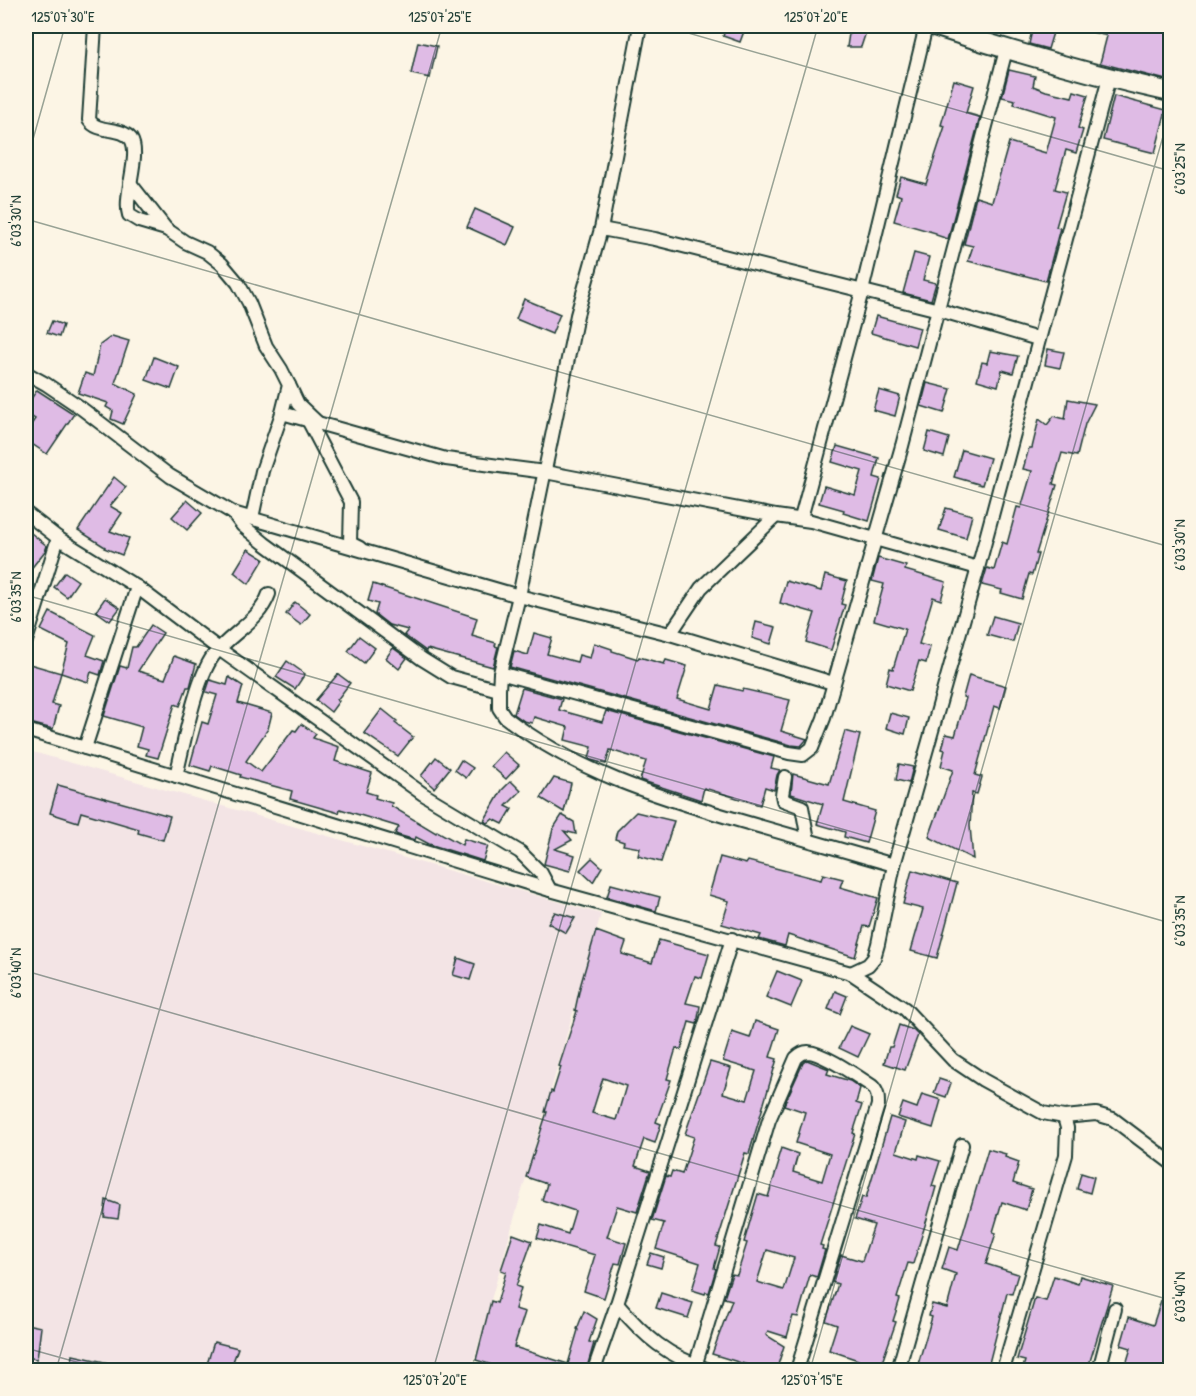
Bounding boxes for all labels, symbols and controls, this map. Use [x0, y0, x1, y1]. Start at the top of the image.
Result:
text: 125°07'30"E [31, 6, 95, 27]
text: 125°07'25"E [408, 6, 472, 27]
text: 125°07'20"E [784, 6, 848, 27]
text: 6°03'25"N [1169, 143, 1190, 195]
text: 6°03'30"N [5, 195, 26, 247]
text: 6°03'30"N [1169, 519, 1190, 571]
text: 6°03'35"N [5, 572, 26, 622]
text: 6°03'35"N [1169, 896, 1190, 946]
text: 6°03'40"N [5, 948, 26, 998]
text: 6°03'40"N [1169, 1272, 1190, 1322]
text: 125°07'20"E [403, 1369, 467, 1390]
text: 125°07'15"E [781, 1369, 843, 1390]

